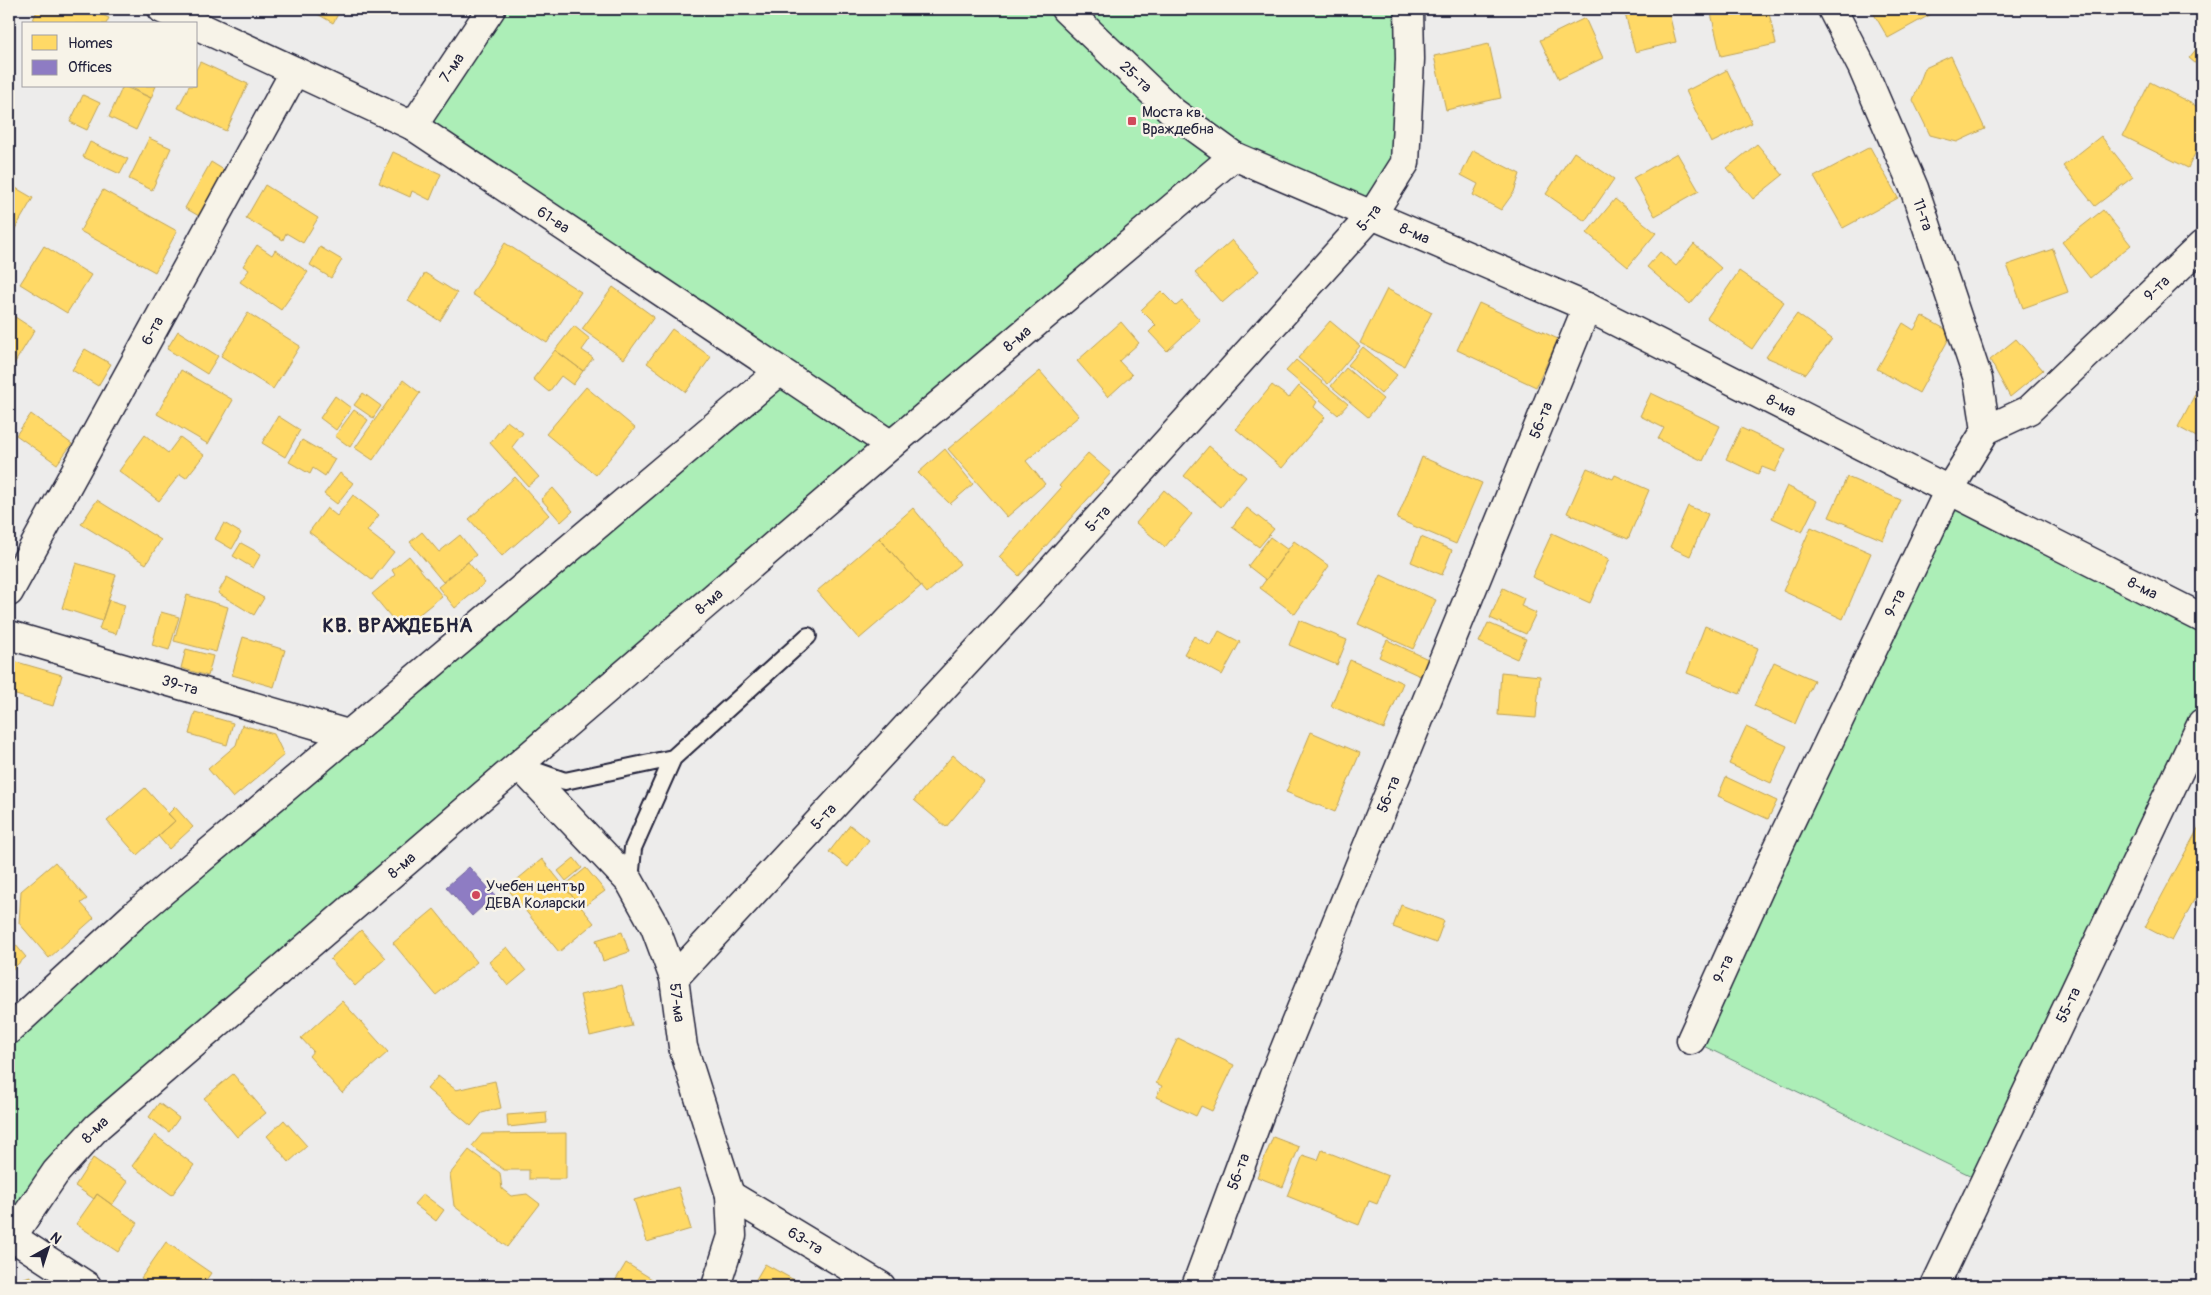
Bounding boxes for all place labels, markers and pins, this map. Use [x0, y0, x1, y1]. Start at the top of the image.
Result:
place label: Моста кв. Враждебна [1142, 103, 1214, 139]
marker: Моста кв. Враждебна [1126, 115, 1138, 127]
place label: Учебен център ДЕВА Коларски [485, 877, 585, 913]
marker: Учебен център ДЕВА Коларски [470, 889, 482, 901]

